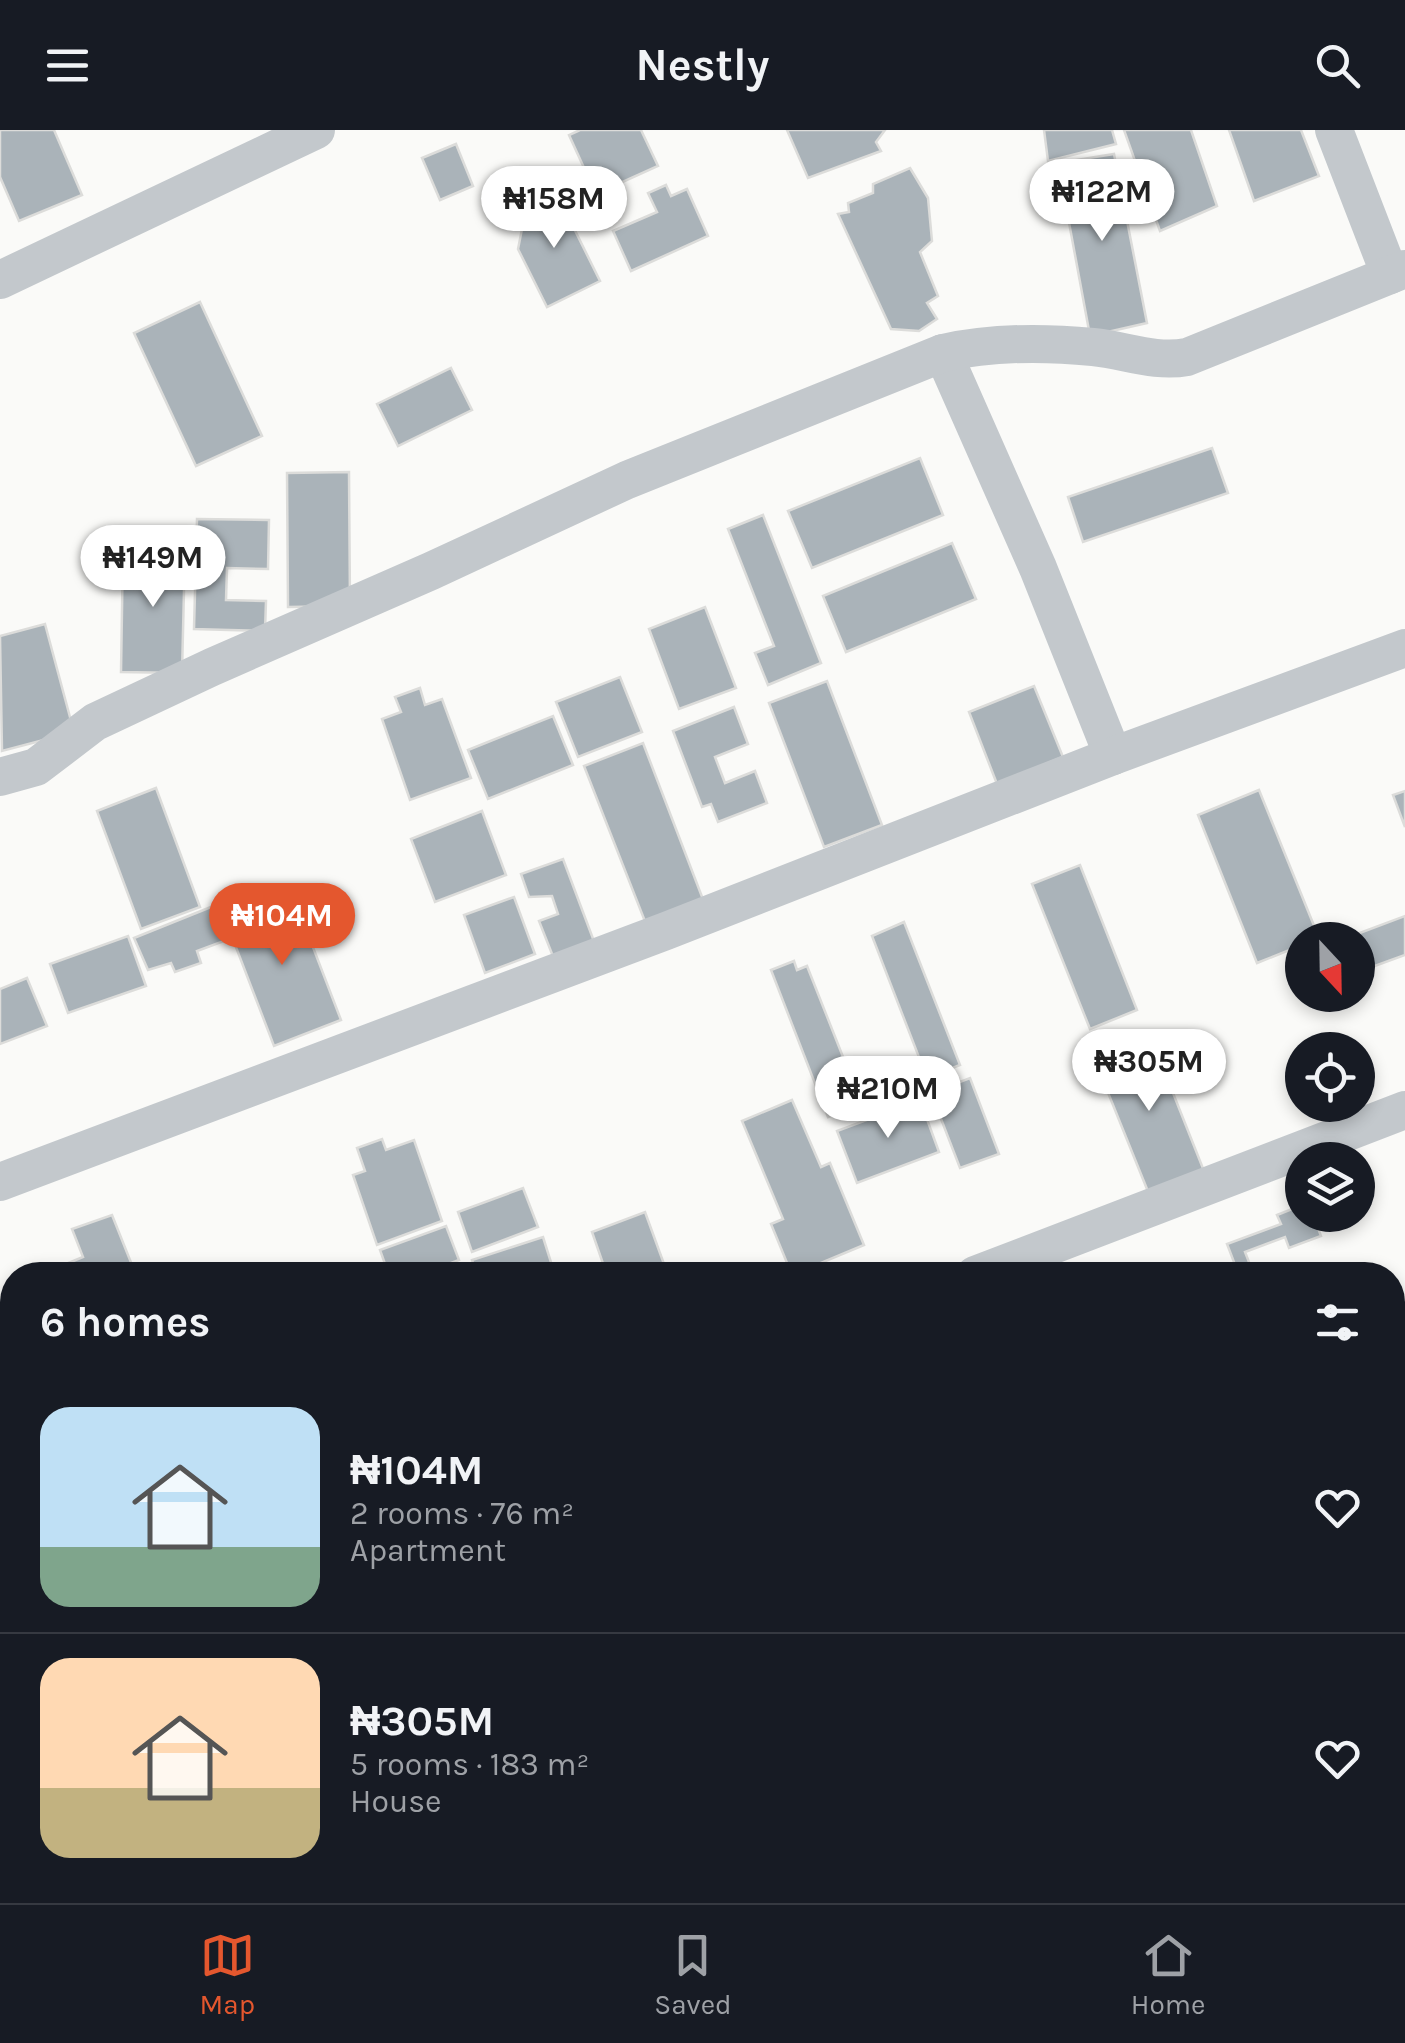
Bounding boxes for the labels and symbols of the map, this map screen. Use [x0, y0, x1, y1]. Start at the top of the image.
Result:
pin: ₦122M [1032, 159, 1172, 244]
pin: ₦158M [484, 166, 624, 251]
pin: ₦149M [83, 525, 223, 610]
pin: ₦104M [212, 883, 352, 968]
north arrow [1285, 922, 1375, 1012]
pin: ₦305M [1079, 1029, 1219, 1114]
pin: ₦210M [818, 1056, 958, 1141]

